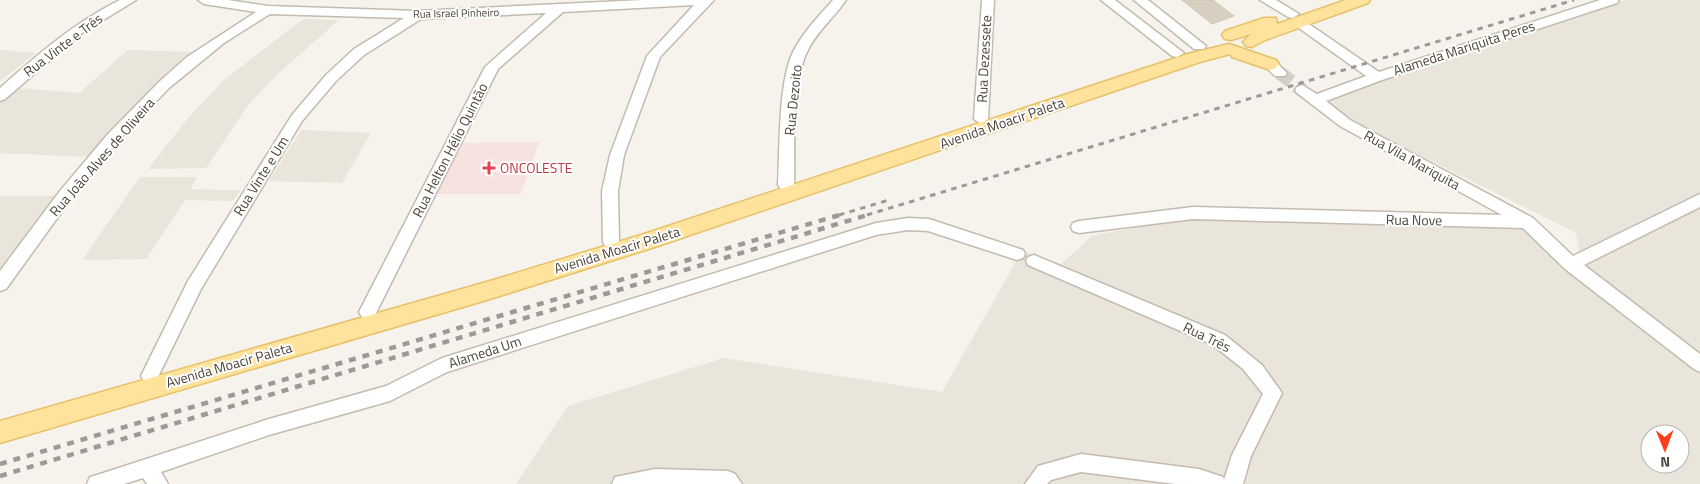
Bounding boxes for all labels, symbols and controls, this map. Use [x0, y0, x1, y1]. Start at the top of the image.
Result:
street label: Rua Israel Pinheiro [413, 4, 500, 22]
street label: Rua Vinte e Três [19, 8, 107, 81]
street label: Rua Dezessete [971, 15, 996, 103]
street label: Alameda Mariquita Peres [1390, 15, 1537, 80]
street label: Rua Dezoito [778, 63, 807, 137]
street label: Rua Helton Hélio Quintão [406, 79, 493, 221]
street label: Avenida Moacir Paleta [937, 91, 1067, 154]
street label: Rua João Alves de Oliveira [44, 93, 159, 221]
street label: Rua Vila Mariquita [1360, 124, 1464, 195]
street label: Rua Vinte e Um [228, 132, 294, 220]
place label: ONCOLESTE [500, 157, 573, 178]
marker: ONCOLESTE [482, 161, 496, 175]
street label: Rua Nove [1386, 209, 1442, 230]
street label: Avenida Moacir Paleta [551, 220, 682, 279]
street label: Rua Três [1180, 316, 1235, 357]
street label: Alameda Um [446, 330, 524, 373]
street label: Avenida Moacir Paleta [163, 336, 294, 393]
north arrow [1640, 424, 1690, 474]
text: N [1660, 452, 1670, 473]

